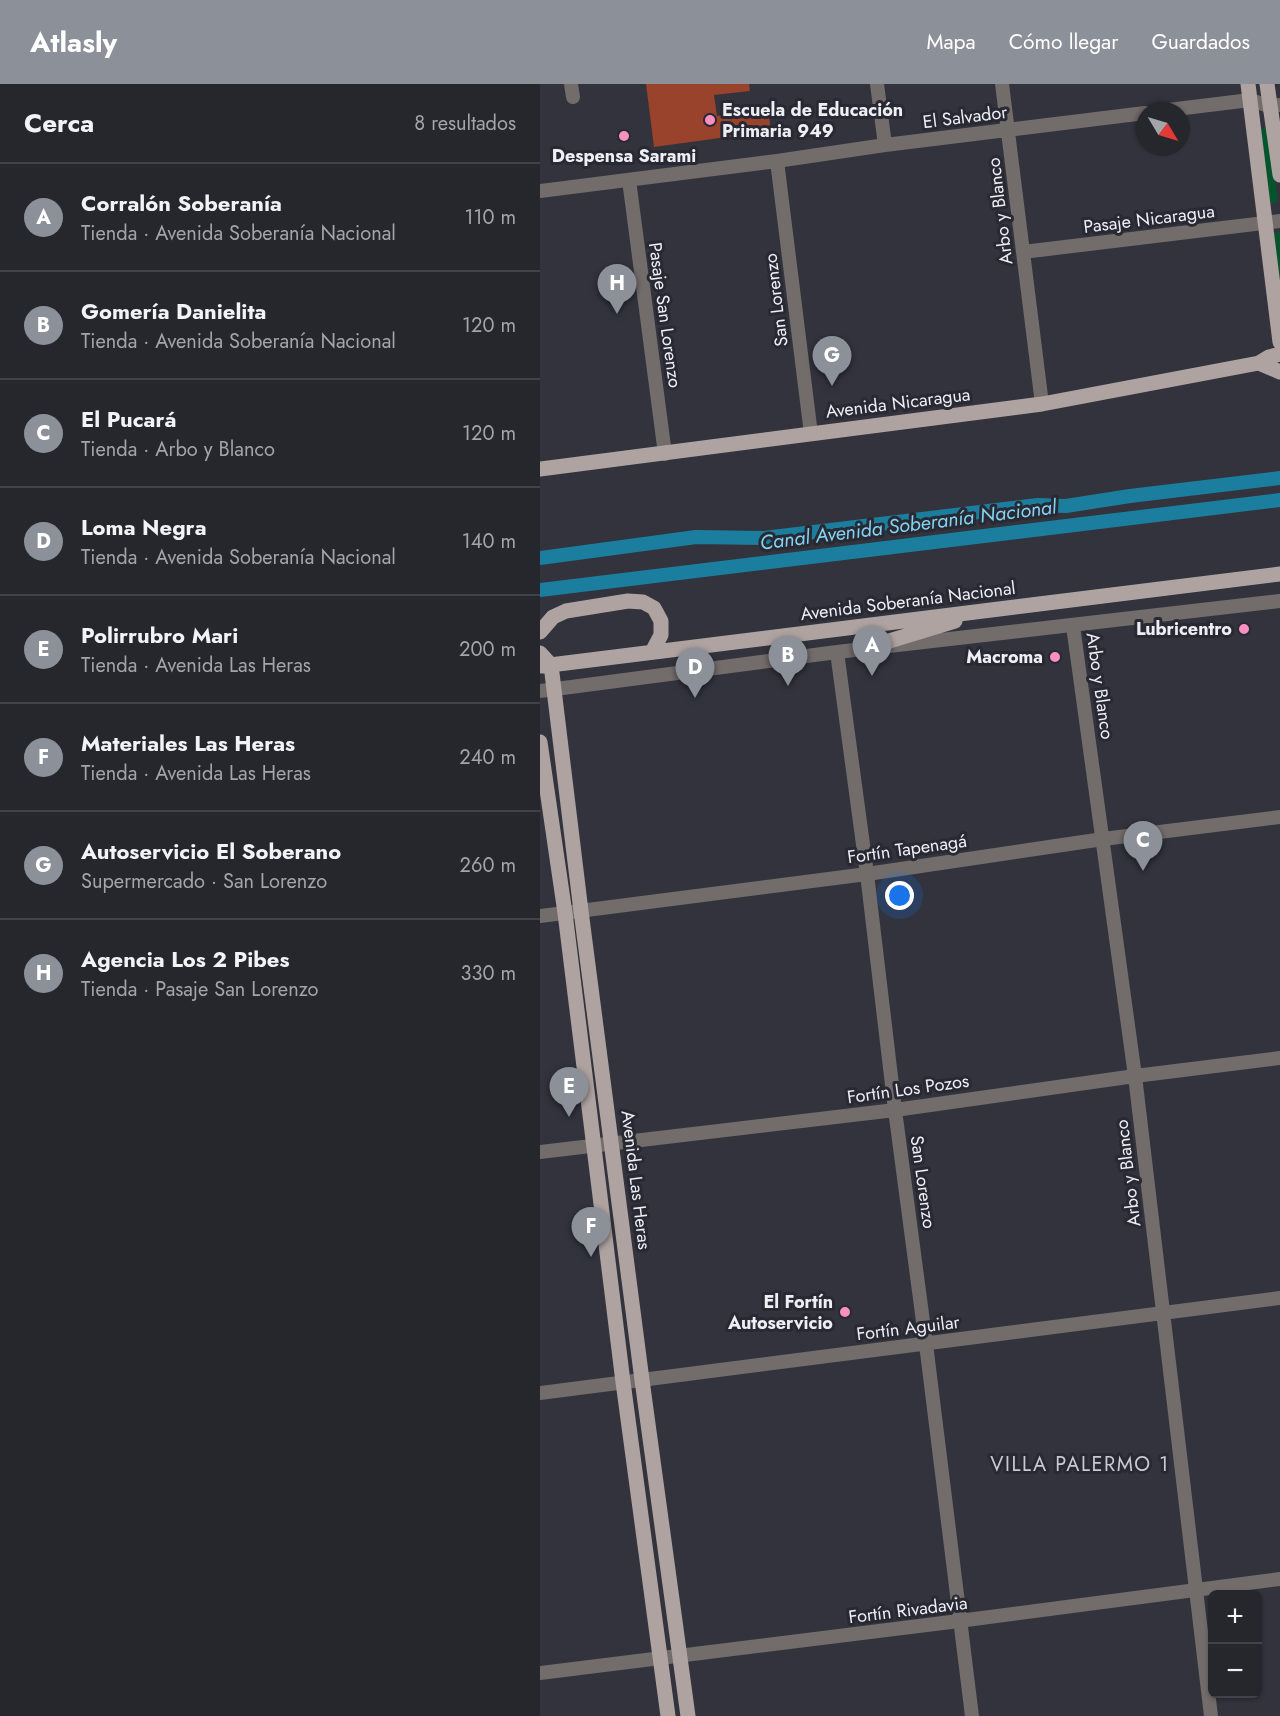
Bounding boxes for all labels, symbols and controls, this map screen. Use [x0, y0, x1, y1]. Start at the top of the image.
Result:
text: Atlasly [30, 22, 117, 63]
text: Mapa [926, 27, 976, 57]
text: Cómo llegar [1009, 27, 1118, 57]
text: Guardados [1151, 27, 1250, 57]
place label: Escuela de Educación Primaria 949 [722, 97, 903, 144]
street label: El Salvador [921, 99, 1010, 135]
north arrow [1136, 102, 1190, 156]
text: Cerca [24, 104, 94, 142]
text: 8 resultados [414, 109, 516, 138]
marker: Escuela de Educación Primaria 949 [703, 113, 717, 127]
marker: Despensa Sarami [617, 129, 631, 143]
place label: Despensa Sarami [552, 143, 696, 169]
street label: Arbo y Blanco [981, 156, 1019, 266]
text: Corralón Soberanía [81, 187, 282, 219]
street label: Pasaje Nicaragua [1082, 198, 1216, 240]
text: A [36, 203, 51, 232]
text: 110 m [464, 203, 516, 232]
text: Tienda · Avenida Soberanía Nacional [81, 219, 396, 248]
street label: Pasaje San Lorenzo [642, 240, 688, 390]
street label: San Lorenzo [757, 252, 795, 348]
pin: H [598, 264, 637, 314]
text: Gomería Danielita [81, 295, 266, 327]
text: B [37, 311, 50, 340]
text: 120 m [462, 311, 516, 340]
text: Tienda · Avenida Soberanía Nacional [81, 327, 396, 356]
pin: G [812, 336, 852, 386]
street label: Avenida Nicaragua [824, 381, 972, 425]
text: El Pucará [81, 403, 176, 435]
text: C [36, 419, 51, 448]
text: 120 m [462, 419, 516, 448]
text: Tienda · Arbo y Blanco [81, 435, 275, 464]
water label: Canal Avenida Soberanía Nacional [758, 492, 1059, 558]
text: Loma Negra [81, 511, 207, 543]
text: D [36, 527, 51, 556]
text: 140 m [462, 527, 516, 556]
text: Tienda · Avenida Soberanía Nacional [81, 543, 396, 572]
street label: Avenida Soberanía Nacional [799, 575, 1017, 627]
place label: Lubricentro [1136, 616, 1232, 642]
text: Polirrubro Mari [81, 619, 238, 651]
marker: Lubricentro [1237, 622, 1251, 636]
pin: A [852, 626, 892, 676]
street label: Arbo y Blanco [1080, 631, 1120, 741]
text: E [37, 635, 50, 664]
text: 200 m [459, 635, 516, 664]
pin: B [768, 636, 808, 686]
place label: Macroma [966, 644, 1043, 670]
pin: D [676, 648, 714, 698]
marker: Macroma [1048, 650, 1062, 664]
text: Tienda · Avenida Las Heras [81, 651, 311, 680]
text: Materiales Las Heras [81, 727, 295, 759]
text: F [38, 743, 49, 772]
text: 240 m [459, 743, 516, 772]
text: Tienda · Avenida Las Heras [81, 759, 311, 788]
pin: C [1124, 822, 1162, 871]
street label: Fortín Tapenagá [846, 828, 968, 870]
text: Autoservicio El Soberano [81, 835, 341, 867]
text: G [35, 851, 52, 880]
text: 260 m [460, 851, 516, 880]
text: Supermercado · San Lorenzo [81, 867, 327, 896]
your location [885, 881, 914, 910]
text: Agencia Los 2 Pibes [81, 943, 290, 975]
text: H [36, 959, 51, 988]
text: 330 m [461, 959, 516, 988]
text: Tienda · Pasaje San Lorenzo [81, 975, 318, 1004]
pin: E [549, 1068, 588, 1117]
street label: Fortín Los Pozos [845, 1068, 971, 1110]
street label: Avenida Las Heras [615, 1109, 657, 1251]
street label: Arbo y Blanco [1109, 1118, 1147, 1228]
street label: San Lorenzo [904, 1134, 942, 1230]
pin: F [572, 1208, 610, 1257]
place label: El Fortín Autoservicio [727, 1289, 833, 1336]
marker: El Fortín Autoservicio [838, 1305, 852, 1319]
street label: Fortín Aguilar [855, 1309, 962, 1347]
district label: VILLA PALERMO 1 [990, 1450, 1170, 1479]
street label: Fortín Rivadavia [847, 1590, 969, 1630]
map controls [1208, 1590, 1262, 1698]
button: + [1208, 1590, 1262, 1644]
button: − [1208, 1644, 1262, 1698]

